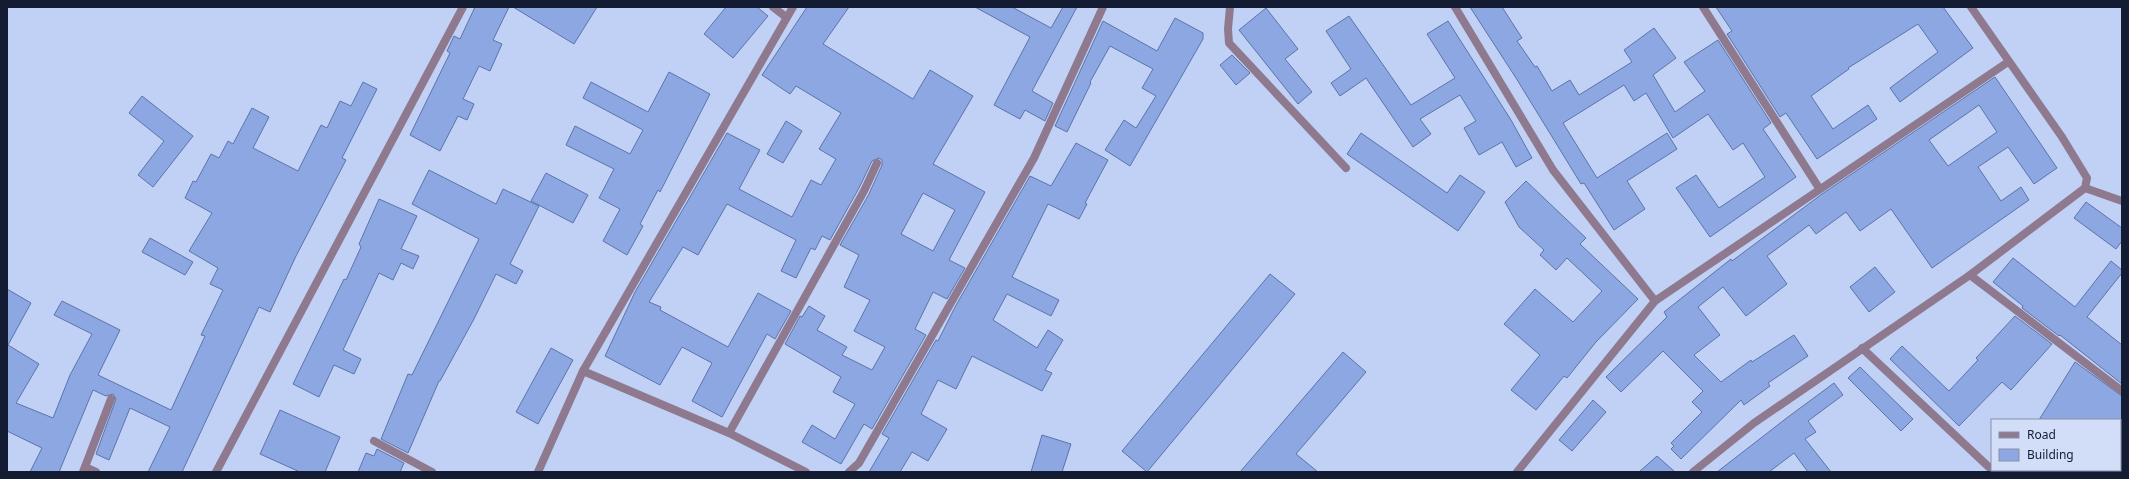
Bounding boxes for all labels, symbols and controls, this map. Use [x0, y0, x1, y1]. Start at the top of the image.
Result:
legend [1991, 419, 2121, 471]
text: Road [2027, 426, 2056, 443]
text: Building [2027, 446, 2074, 463]

